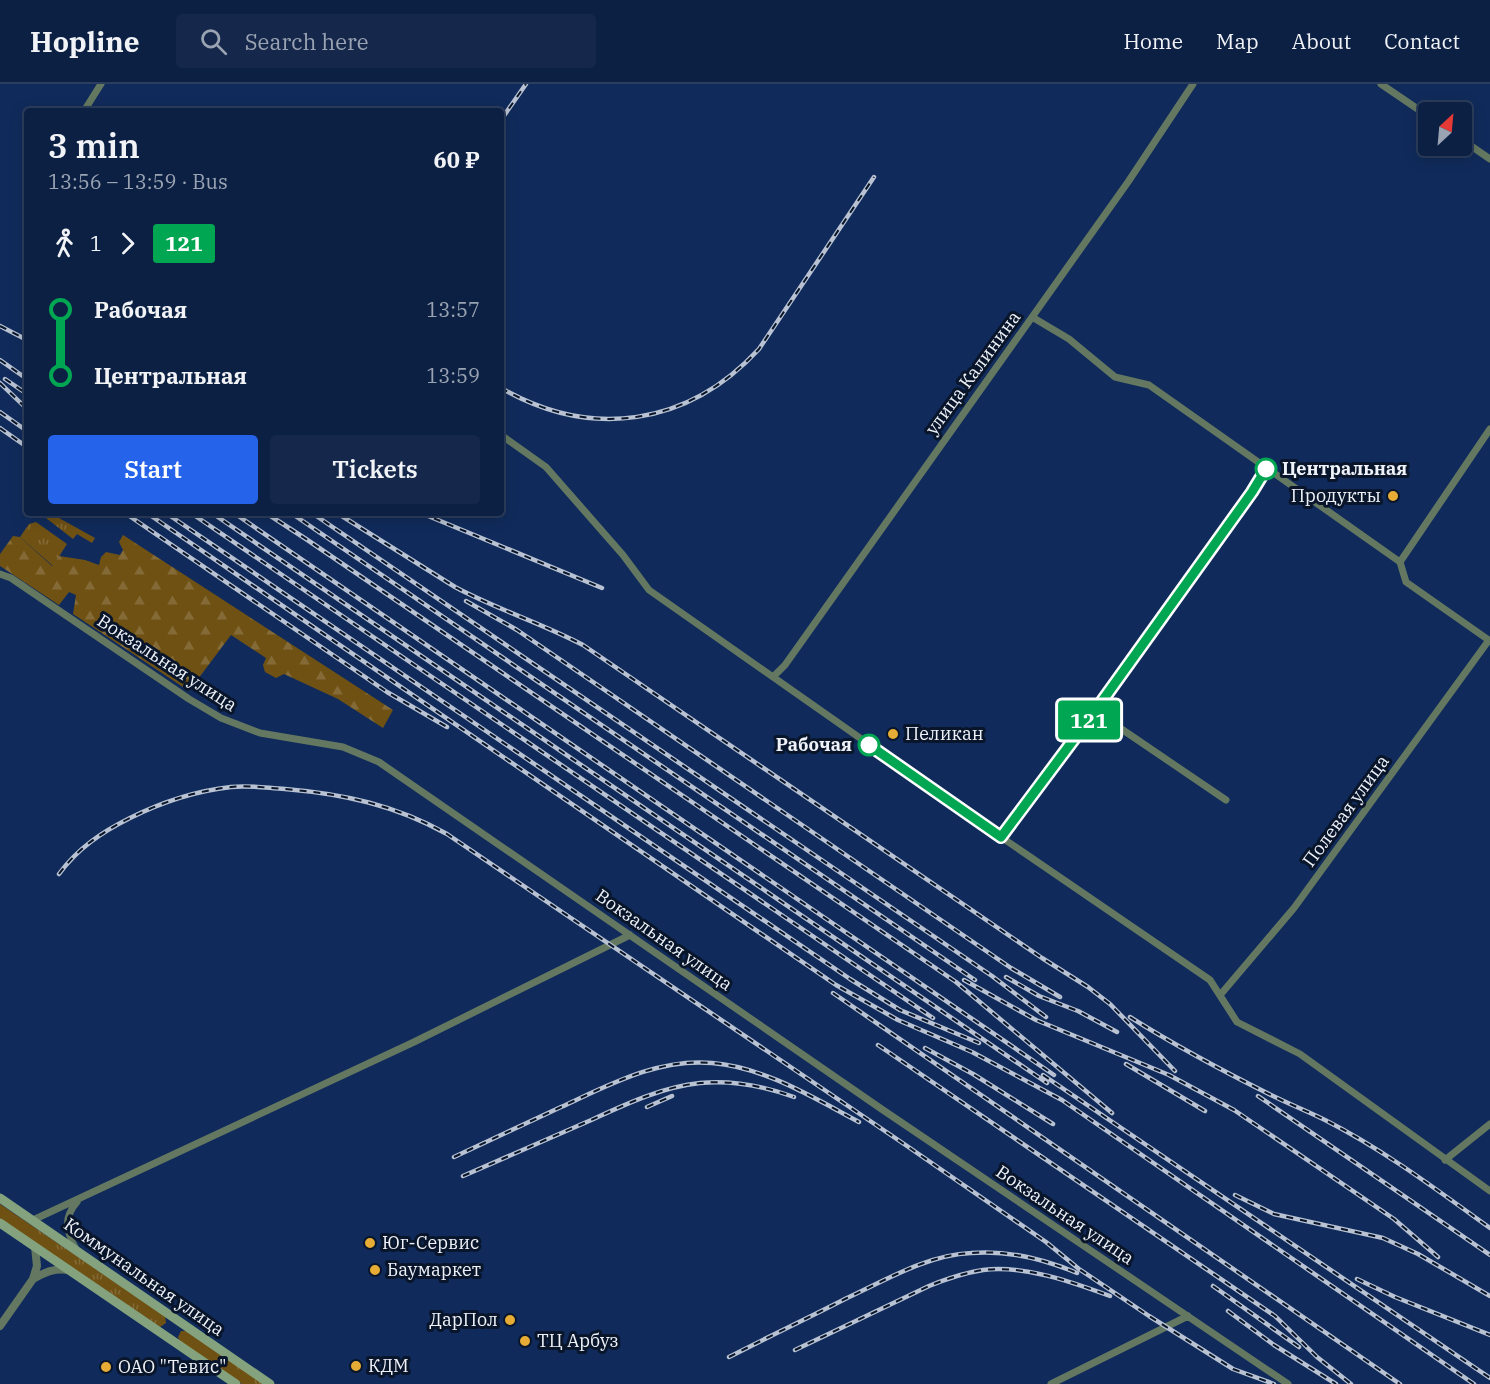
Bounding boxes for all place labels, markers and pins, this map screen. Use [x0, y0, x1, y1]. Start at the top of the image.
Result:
place label: Центральная [1282, 457, 1407, 480]
marker: Центральная [1255, 458, 1277, 480]
place label: Продукты [1291, 484, 1381, 507]
marker: Продукты [1386, 489, 1400, 503]
place label: Пеликан [905, 722, 984, 745]
marker: Пеликан [886, 727, 900, 741]
place label: Рабочая [776, 733, 852, 756]
marker: Рабочая [858, 734, 880, 756]
place label: Юг-Сервис [382, 1231, 479, 1254]
marker: Юг-Сервис [363, 1236, 377, 1250]
place label: Баумаркет [387, 1258, 481, 1281]
marker: Баумаркет [368, 1263, 382, 1277]
place label: ДарПол [430, 1308, 498, 1331]
marker: ДарПол [503, 1313, 517, 1327]
place label: ТЦ Арбуз [537, 1329, 619, 1352]
marker: ТЦ Арбуз [518, 1334, 532, 1348]
place label: КДМ [368, 1354, 409, 1377]
place label: ОАО "Тевис" [118, 1355, 227, 1378]
marker: КДМ [349, 1359, 363, 1373]
marker: ОАО "Тевис" [99, 1360, 113, 1374]

